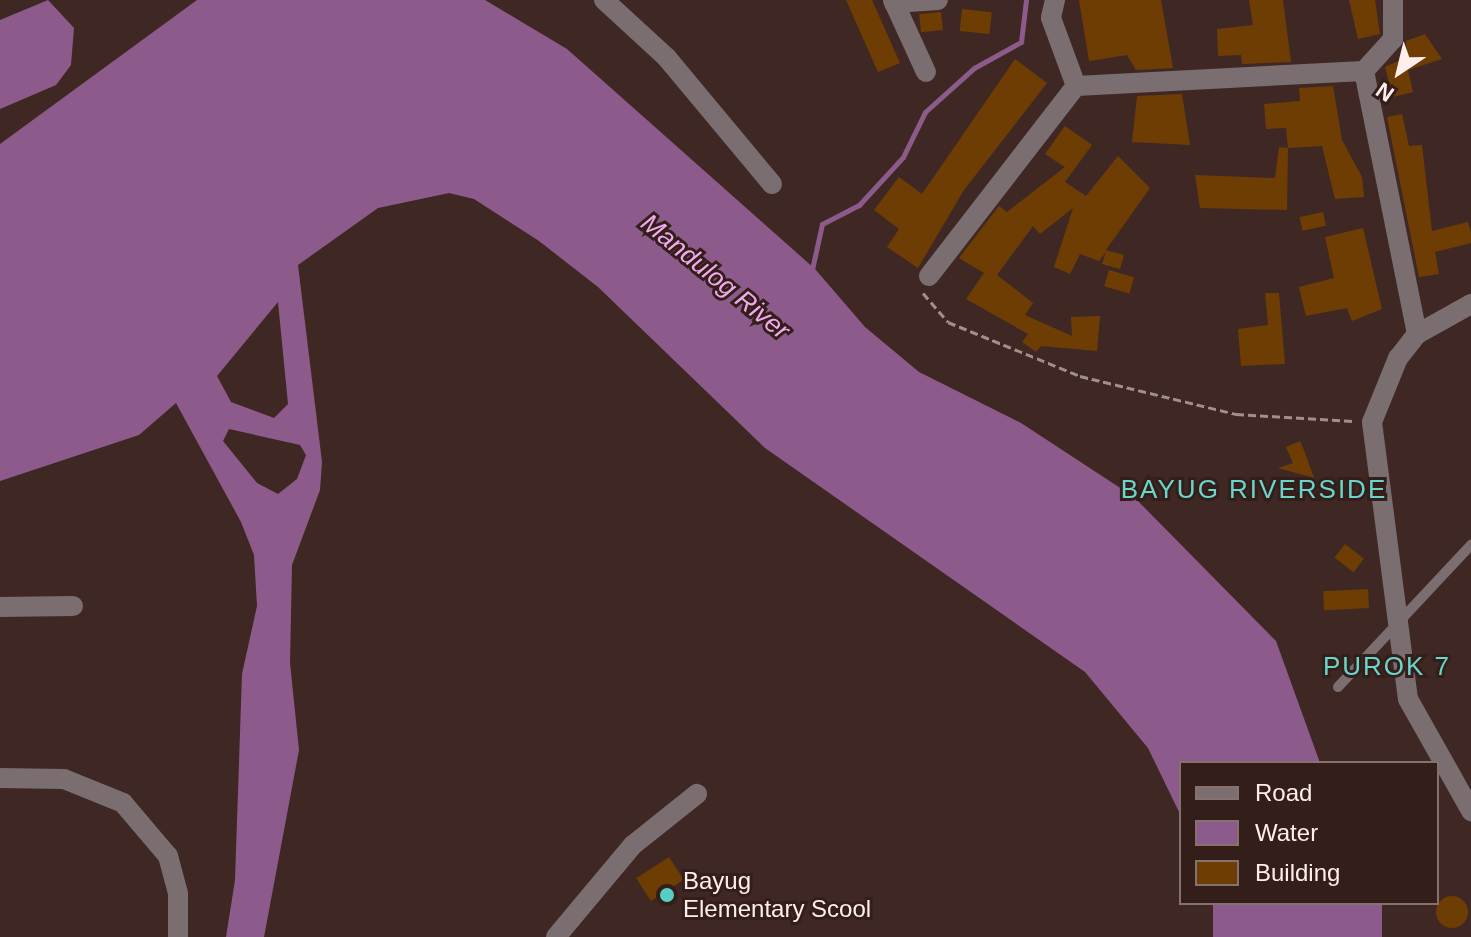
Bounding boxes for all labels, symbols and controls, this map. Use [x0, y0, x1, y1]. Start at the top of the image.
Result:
north arrow [1359, 32, 1439, 112]
text: N [1371, 77, 1399, 107]
water label: Mandulog River [634, 208, 796, 346]
district label: BAYUG RIVERSIDE [1121, 474, 1387, 506]
district label: PUROK 7 [1323, 651, 1451, 683]
legend [1179, 761, 1439, 905]
text: Road [1255, 779, 1312, 806]
text: Water [1255, 819, 1318, 846]
text: Building [1255, 859, 1340, 886]
place label: Bayug Elementary Scool [683, 867, 871, 923]
marker: Bayug Elementary Scool [658, 886, 676, 904]

